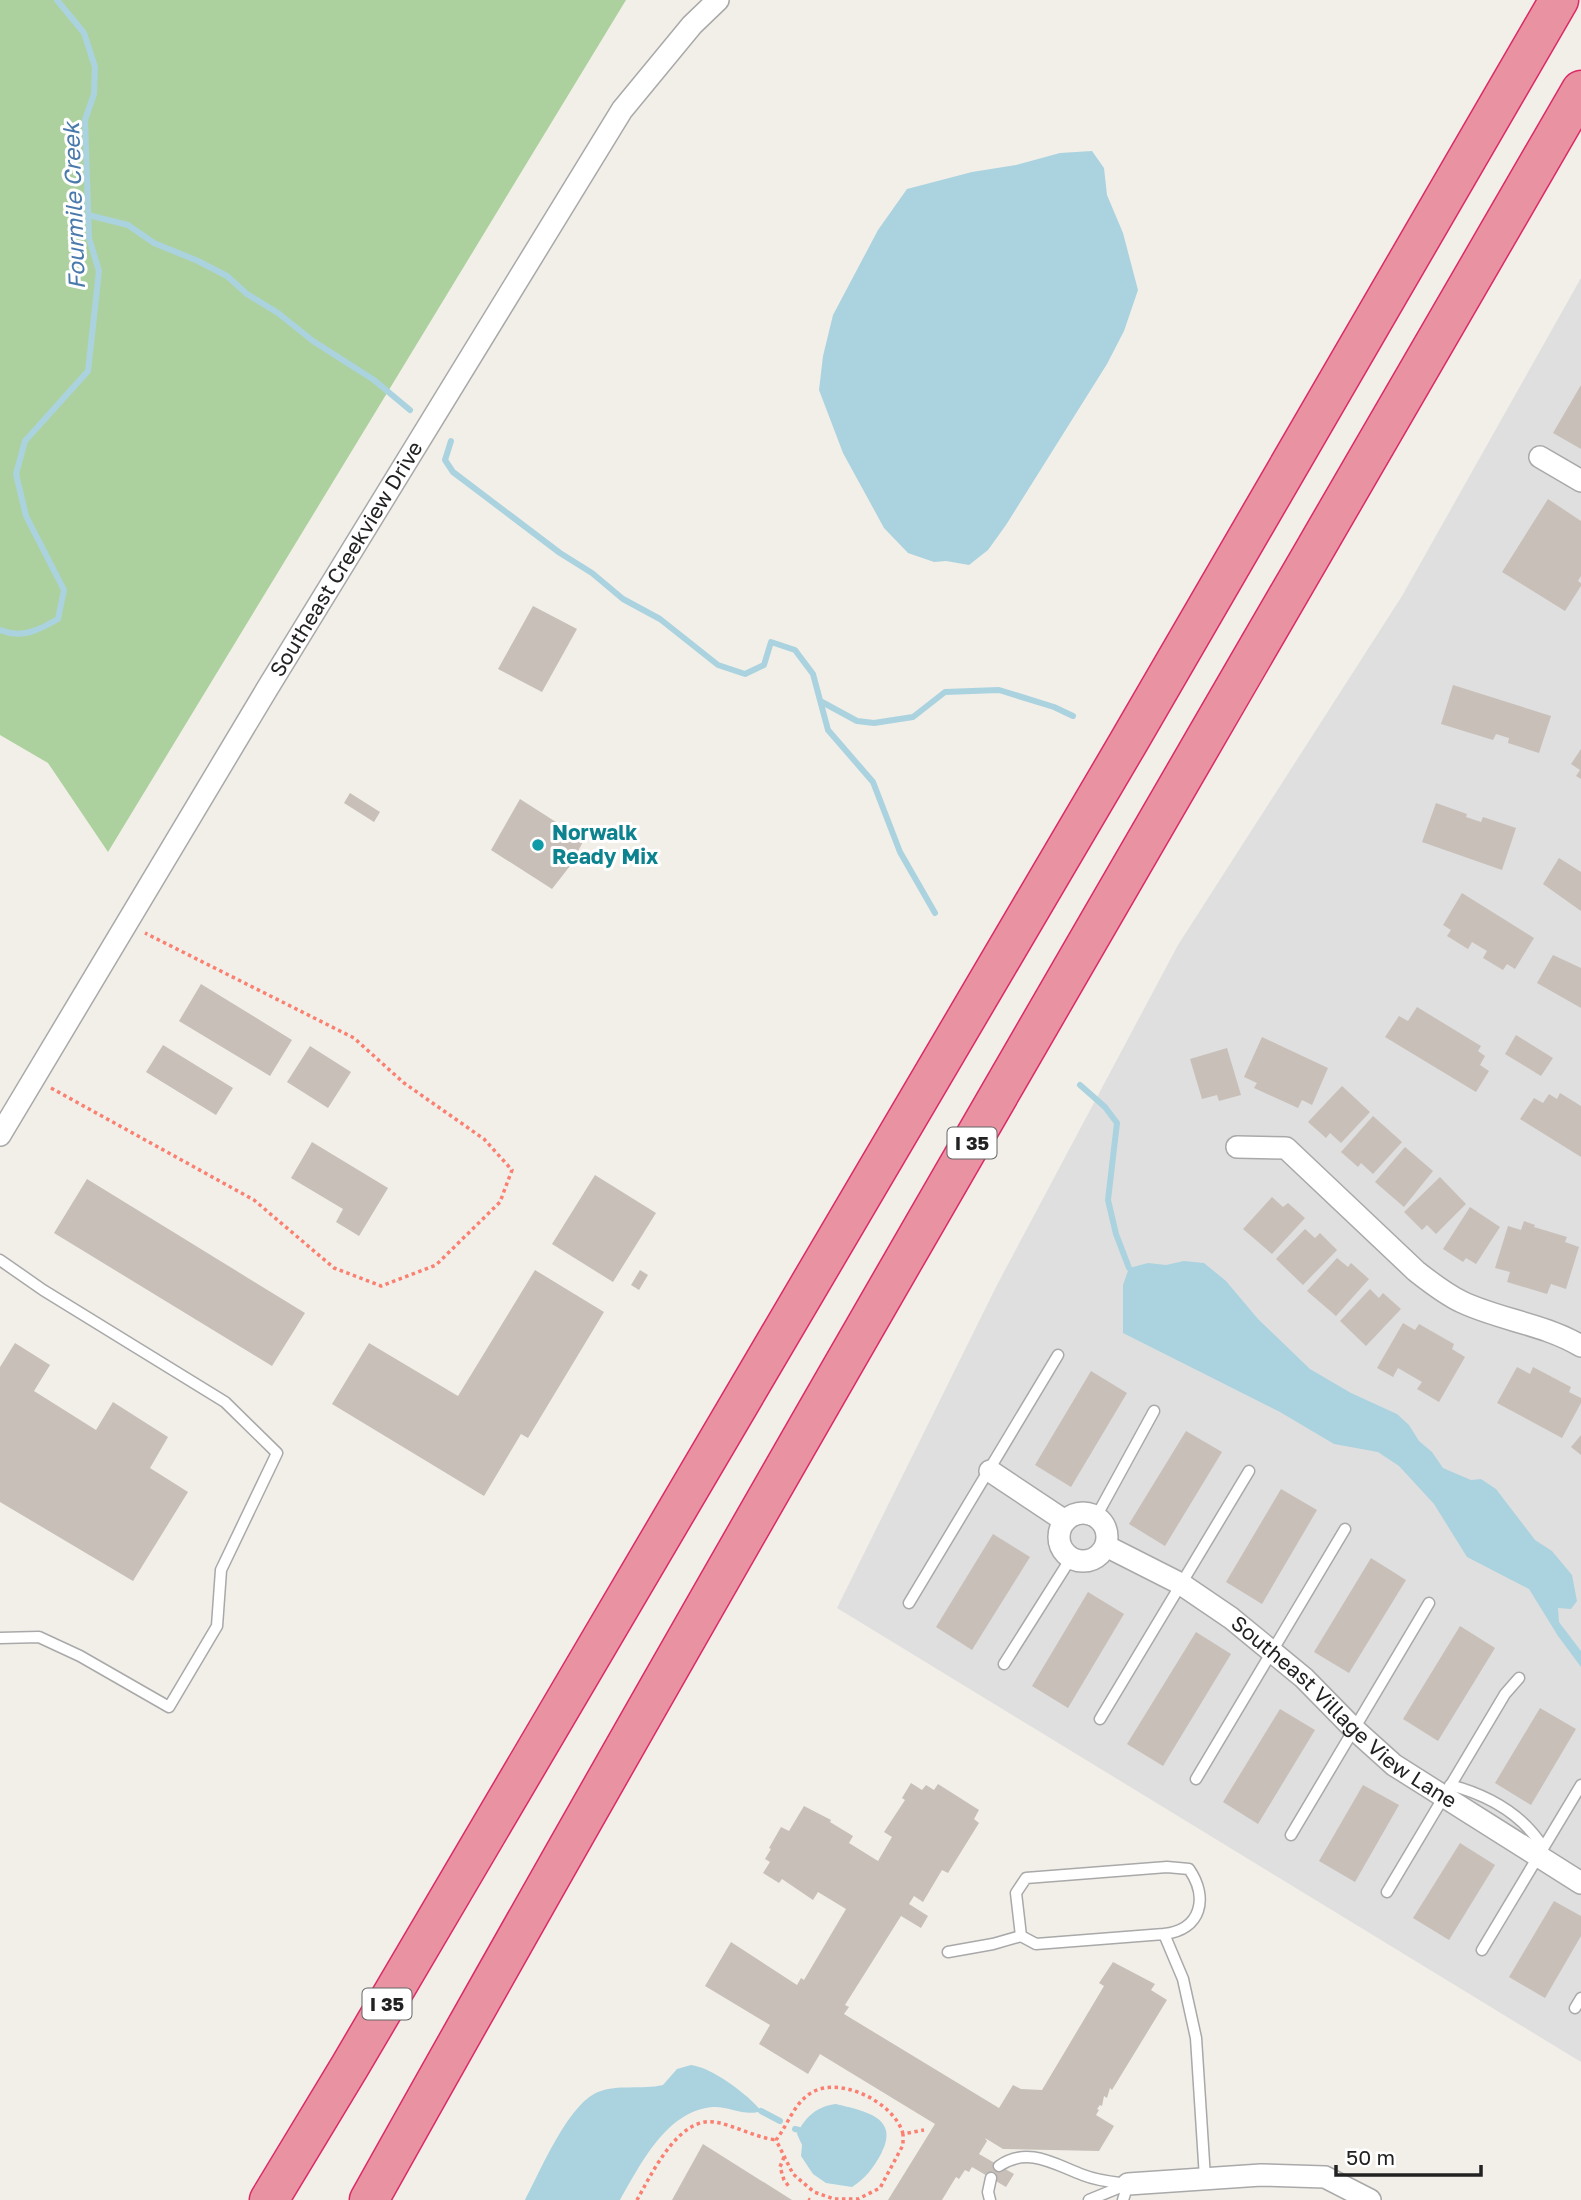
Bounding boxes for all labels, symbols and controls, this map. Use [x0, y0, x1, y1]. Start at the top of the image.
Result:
water label: Fourmile Creek [56, 120, 90, 290]
street label: Southeast Creekview Drive [264, 436, 428, 681]
place label: Norwalk Ready Mix [552, 819, 658, 869]
marker: Norwalk Ready Mix [530, 837, 546, 853]
road number: I 35 [948, 1128, 996, 1158]
street label: Southeast Village View Lane [1226, 1610, 1462, 1813]
road number: I 35 [362, 1988, 412, 2020]
scale bar [1336, 2134, 1481, 2178]
text: 50 m [1346, 2144, 1395, 2170]

